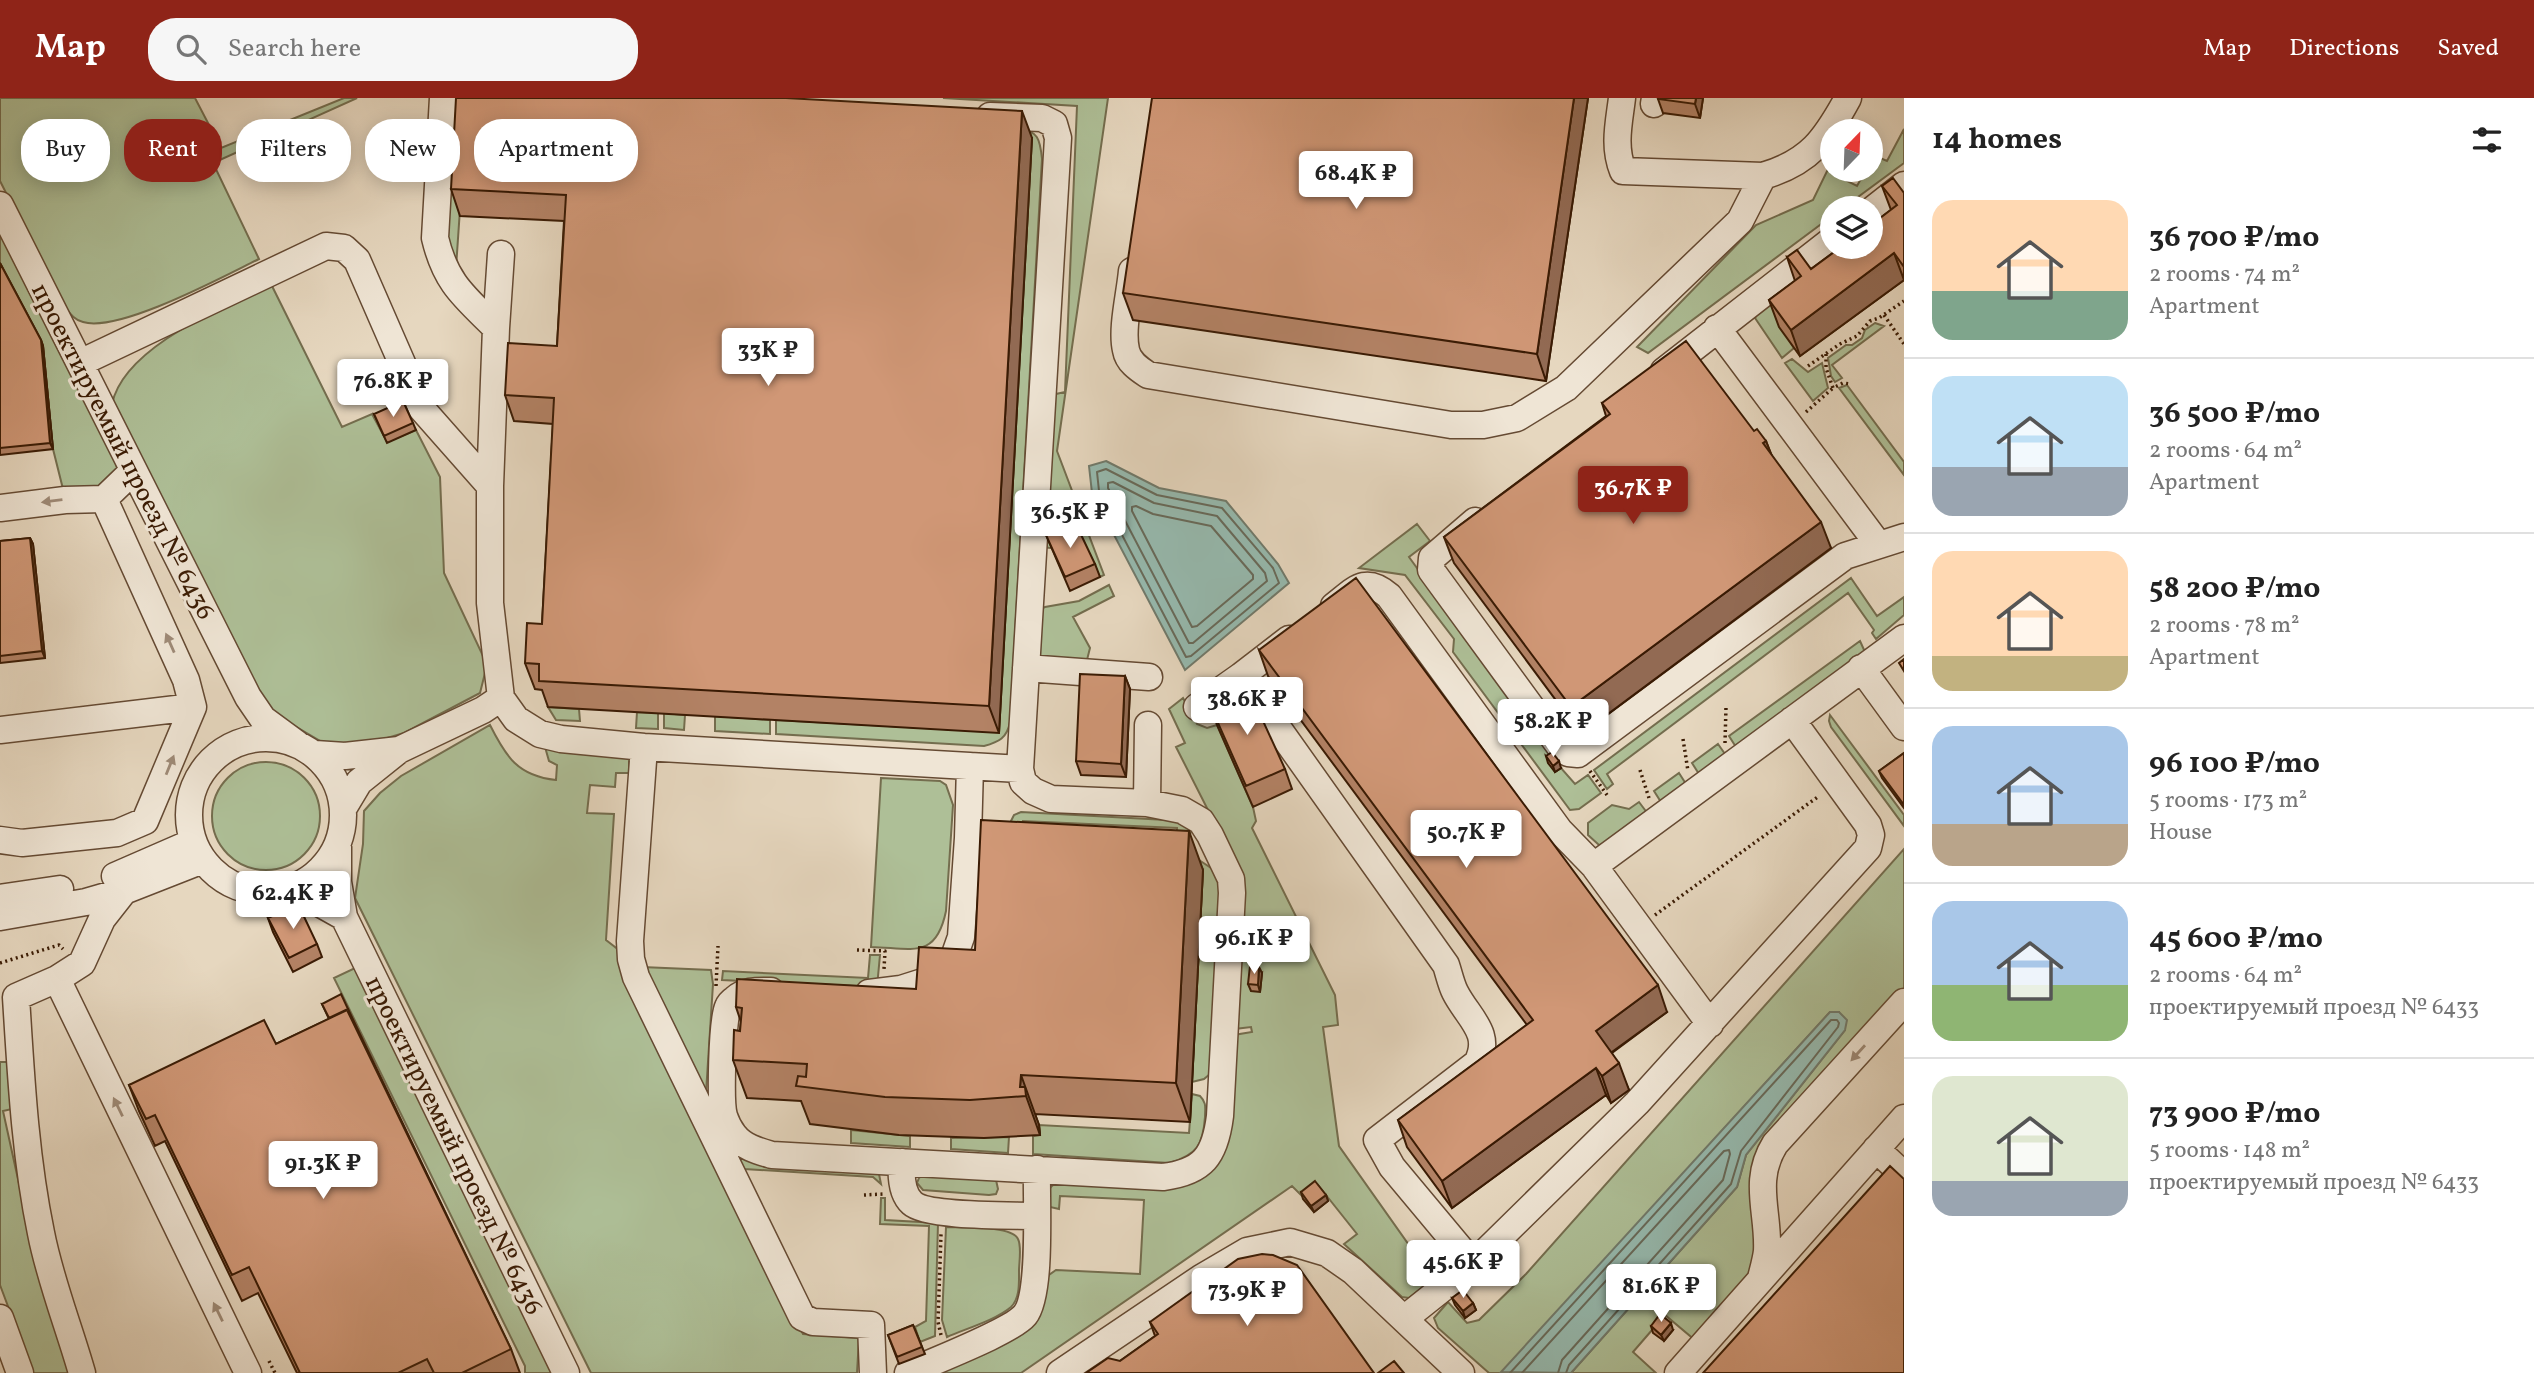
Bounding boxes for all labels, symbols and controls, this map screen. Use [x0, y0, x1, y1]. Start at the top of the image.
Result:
search box [148, 18, 638, 81]
text: Map [35, 26, 106, 72]
icon: search [172, 30, 210, 68]
text: Search here [228, 31, 361, 67]
text: Map [2203, 32, 2251, 66]
text: Directions [2289, 32, 2399, 66]
text: Saved [2437, 32, 2499, 66]
chip: Buy [21, 119, 110, 182]
chip: Rent [124, 119, 222, 182]
chip: Filters [236, 119, 351, 182]
chip: New [365, 119, 460, 182]
chip: Apartment [474, 119, 638, 182]
north arrow [1820, 119, 1883, 182]
map controls [1820, 119, 1883, 259]
text: 14 homes [1932, 119, 2062, 161]
icon: filters [2468, 121, 2506, 159]
pin: 68.4K ₽ [1291, 152, 1421, 211]
text: 68.4K ₽ [1315, 158, 1397, 190]
button: layers [1820, 196, 1883, 259]
text: 36 700 ₽/mo [2149, 217, 2319, 259]
icon: home [1988, 228, 2072, 312]
text: 2 rooms · 74 m² [2149, 259, 2300, 291]
street label: проектируемый проезд № 6436 [21, 278, 223, 626]
text: Apartment [2149, 291, 2260, 323]
pin: 33K ₽ [719, 328, 817, 388]
text: 33K ₽ [738, 335, 798, 367]
pin: 76.8K ₽ [328, 360, 458, 419]
text: 76.8K ₽ [353, 366, 433, 398]
text: 36 500 ₽/mo [2149, 393, 2320, 435]
icon: home [1988, 404, 2072, 488]
text: 2 rooms · 64 m² [2149, 435, 2302, 467]
pin: 36.7K ₽ [1568, 466, 1698, 526]
text: Apartment [2149, 467, 2260, 499]
text: 36.7K ₽ [1594, 473, 1672, 505]
pin: 36.5K ₽ [1005, 490, 1135, 550]
one-way arrow [41, 496, 63, 507]
text: 36.5K ₽ [1031, 497, 1109, 529]
text: 58 200 ₽/mo [2149, 568, 2320, 610]
icon: home [1988, 579, 2072, 663]
text: 2 rooms · 78 m² [2149, 610, 2300, 642]
one-way arrow [164, 633, 175, 654]
text: Apartment [2149, 642, 2260, 674]
pin: 38.6K ₽ [1182, 678, 1312, 737]
text: 38.6K ₽ [1207, 684, 1287, 716]
pin: 58.2K ₽ [1488, 700, 1618, 759]
text: 58.2K ₽ [1514, 706, 1592, 738]
text: 96 100 ₽/mo [2149, 743, 2320, 785]
one-way arrow [164, 754, 175, 775]
icon: home [1988, 754, 2072, 838]
text: 5 rooms · 173 m² [2149, 785, 2307, 817]
pin: 50.7K ₽ [1401, 810, 1531, 870]
text: 50.7K ₽ [1427, 817, 1505, 849]
text: House [2149, 817, 2212, 849]
pin: 62.4K ₽ [228, 872, 358, 931]
text: 62.4K ₽ [252, 878, 334, 910]
pin: 96.1K ₽ [1189, 916, 1319, 976]
text: 45 600 ₽/mo [2149, 918, 2323, 960]
text: 96.1K ₽ [1215, 923, 1293, 955]
icon: home [1988, 929, 2072, 1013]
text: 2 rooms · 64 m² [2149, 960, 2302, 992]
street label: проектируемый проезд № 6436 [355, 970, 551, 1321]
text: проектируемый проезд № 6433 [2149, 992, 2479, 1024]
one-way arrow [1850, 1044, 1866, 1062]
text: 73 900 ₽/mo [2149, 1093, 2320, 1135]
one-way arrow [112, 1097, 124, 1117]
icon: home [1988, 1104, 2072, 1188]
text: 5 rooms · 148 m² [2149, 1135, 2310, 1167]
pin: 91.3K ₽ [258, 1142, 388, 1201]
text: 91.3K ₽ [285, 1148, 361, 1180]
text: проектируемый проезд № 6433 [2149, 1167, 2479, 1199]
pin: 45.6K ₽ [1398, 1240, 1528, 1300]
text: 45.6K ₽ [1423, 1247, 1503, 1279]
pin: 81.6K ₽ [1596, 1264, 1726, 1324]
pin: 73.9K ₽ [1182, 1268, 1312, 1328]
text: 81.6K ₽ [1622, 1271, 1700, 1303]
text: 73.9K ₽ [1208, 1275, 1286, 1307]
one-way arrow [212, 1302, 224, 1322]

